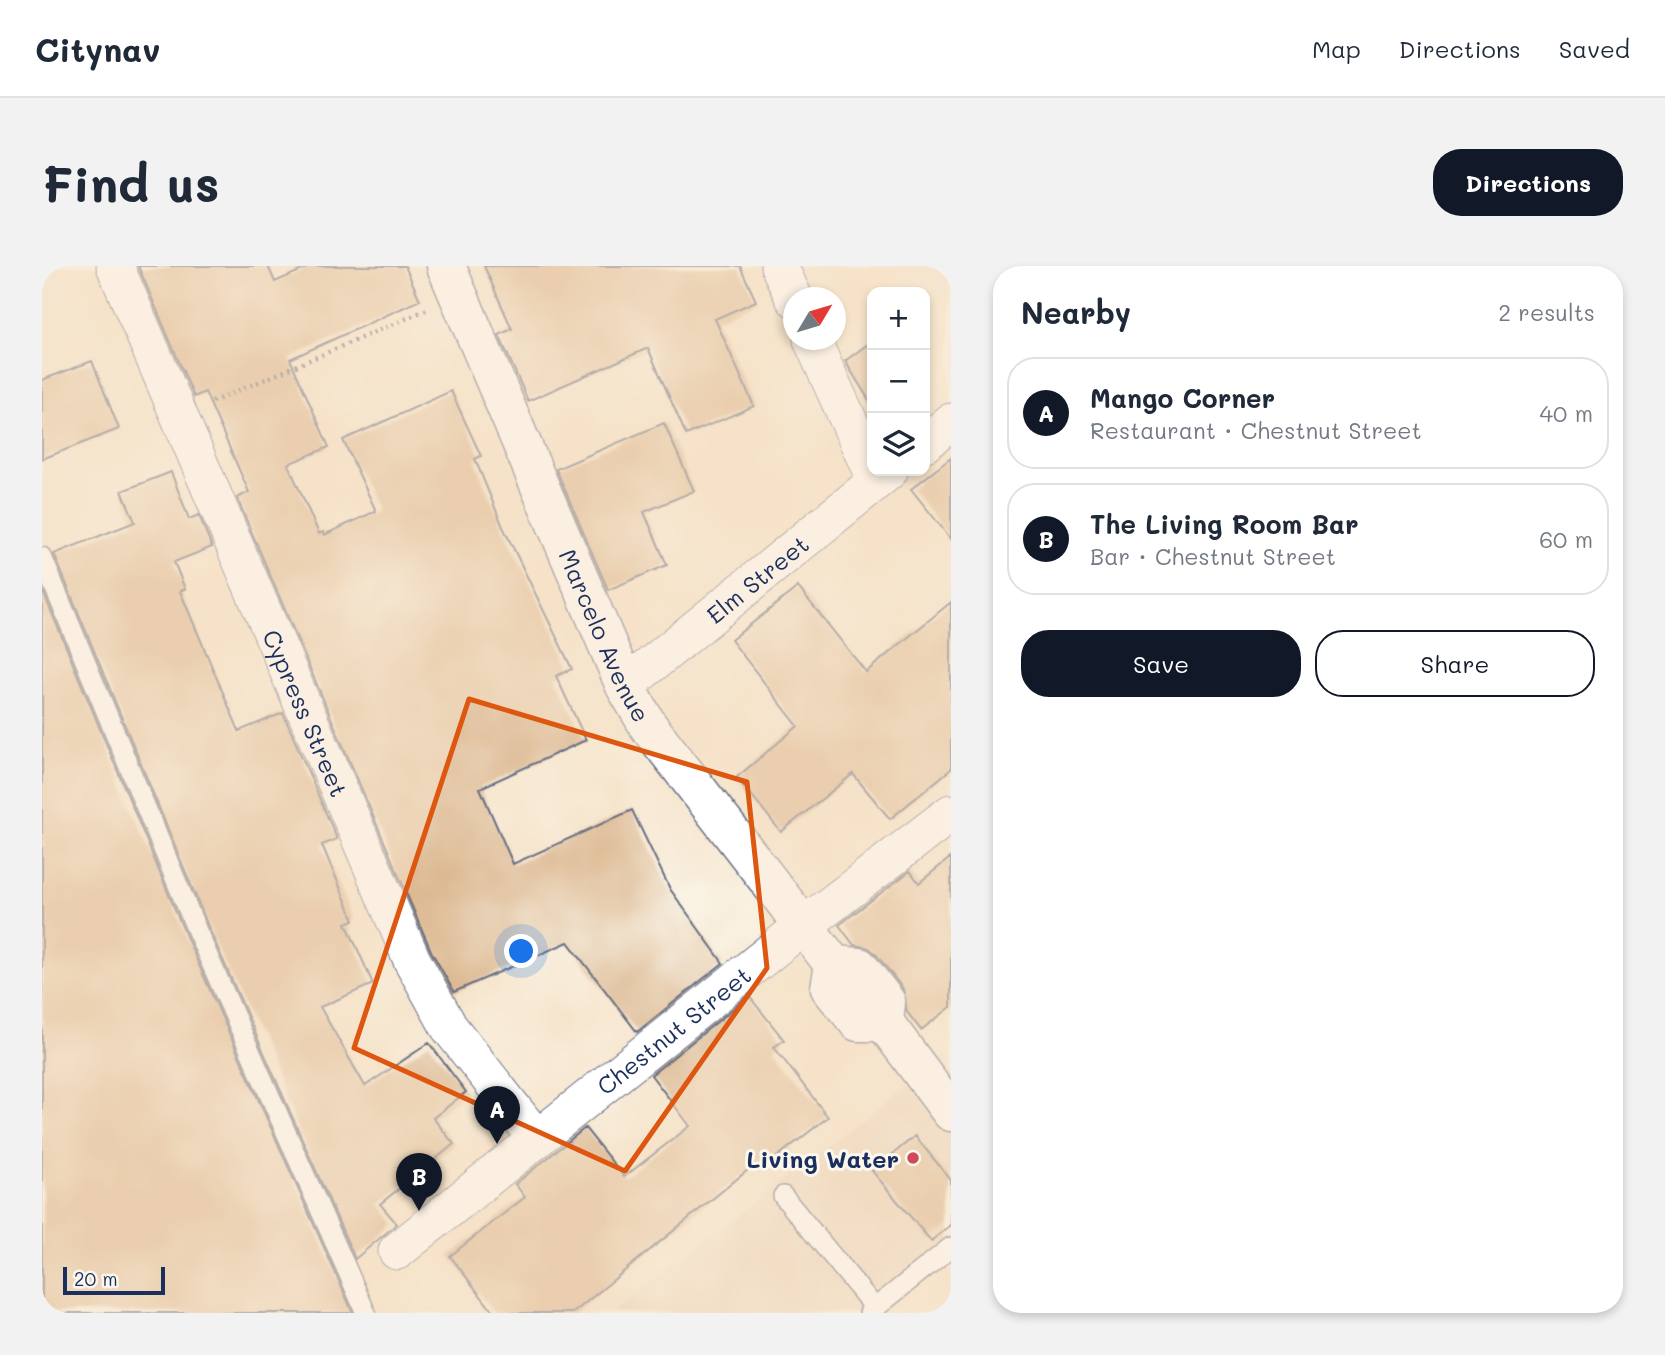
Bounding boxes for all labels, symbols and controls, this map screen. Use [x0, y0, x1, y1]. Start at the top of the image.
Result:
text: Citynav [35, 27, 160, 70]
text: Map [1312, 33, 1361, 64]
text: Directions [1399, 33, 1521, 64]
text: Saved [1559, 33, 1630, 64]
button: Directions [1433, 149, 1623, 216]
text: Find us [42, 151, 220, 214]
north arrow [783, 287, 846, 350]
map controls [867, 287, 930, 476]
button: + [867, 287, 930, 350]
text: Nearby [1021, 292, 1131, 332]
text: 2 results [1498, 297, 1595, 327]
button: − [867, 350, 930, 413]
text: Mango Corner [1090, 381, 1275, 415]
text: A [1038, 398, 1054, 428]
text: 40 m [1540, 398, 1593, 428]
button: layers [867, 413, 930, 476]
text: Restaurant · Chestnut Street [1090, 415, 1422, 445]
text: The Living Room Bar [1090, 507, 1358, 541]
text: B [1038, 524, 1054, 554]
text: 60 m [1539, 524, 1593, 554]
street label: Elm Street [699, 528, 814, 630]
text: Bar · Chestnut Street [1090, 541, 1336, 571]
street label: Marcelo Avenue [553, 544, 658, 727]
street label: Cypress Street [257, 624, 356, 801]
button: Save [1021, 630, 1301, 697]
button: Share [1315, 630, 1595, 697]
your location [504, 934, 538, 968]
street label: Chestnut Street [590, 959, 757, 1101]
pin: A [474, 1086, 520, 1144]
place label: Living Water [746, 1143, 899, 1174]
marker: Living Water [905, 1150, 921, 1166]
pin: B [396, 1153, 442, 1211]
scale bar [63, 1264, 164, 1296]
text: 20 m [74, 1266, 118, 1291]

